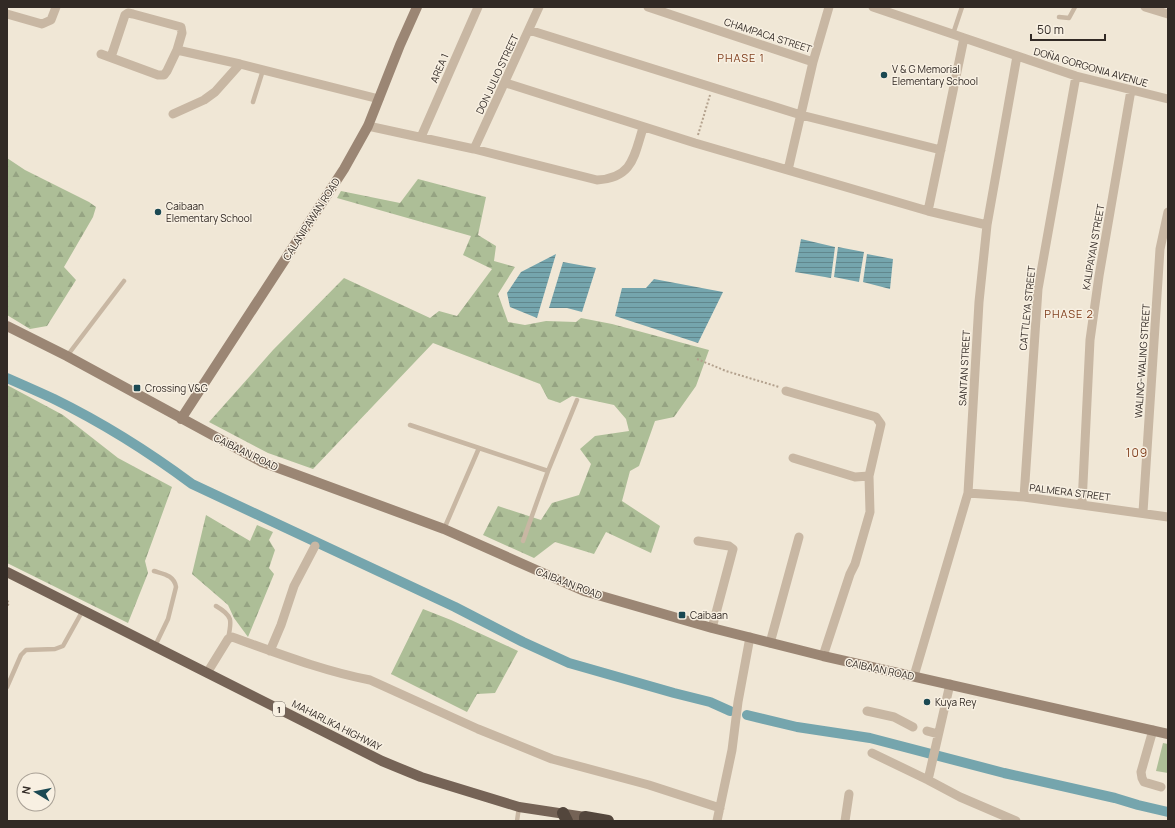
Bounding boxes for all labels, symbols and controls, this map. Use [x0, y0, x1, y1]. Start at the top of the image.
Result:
street label: CHAMPACA STREET [722, 14, 814, 56]
scale bar [1031, 16, 1105, 42]
text: 50 m [1037, 21, 1064, 38]
street label: DON JULIO STREET [472, 32, 522, 116]
street label: DOÑA GORGONIA AVENUE [1032, 44, 1150, 90]
district label: PHASE 1 [717, 50, 765, 65]
street label: AREA 1 [427, 51, 451, 85]
place label: V & G Memorial Elementary School [892, 62, 978, 88]
marker: V & G Memorial Elementary School [879, 70, 889, 80]
street label: CALANIPAWAN ROAD [279, 175, 343, 263]
place label: Caibaan Elementary School [166, 199, 252, 225]
street label: KALIPAYAN STREET [1079, 203, 1107, 291]
marker: Caibaan Elementary School [153, 207, 163, 217]
street label: CATTLEYA STREET [1016, 265, 1038, 351]
street label: WALING-WALING STREET [1131, 303, 1153, 419]
district label: PHASE 2 [1044, 306, 1094, 321]
street label: SANTAN STREET [955, 330, 973, 406]
place label: Crossing V&G [145, 381, 208, 395]
marker: Crossing V&G [132, 383, 142, 393]
street label: CAIBAAN ROAD [211, 430, 281, 474]
district label: 109 [1126, 444, 1148, 461]
street label: PALMERA STREET [1029, 480, 1111, 504]
street label: CAIBAAN ROAD [534, 564, 604, 602]
place label: Caibaan [690, 608, 728, 622]
marker: Caibaan [677, 610, 687, 620]
street label: CAIBAAN ROAD [844, 655, 916, 683]
place label: Kuya Rey [935, 695, 977, 709]
street label: MAHARLIKA HIGHWAY [290, 696, 385, 754]
marker: Kuya Rey [922, 697, 932, 707]
road number: 1 [273, 702, 285, 716]
north arrow [16, 772, 56, 812]
text: N [18, 785, 34, 795]

